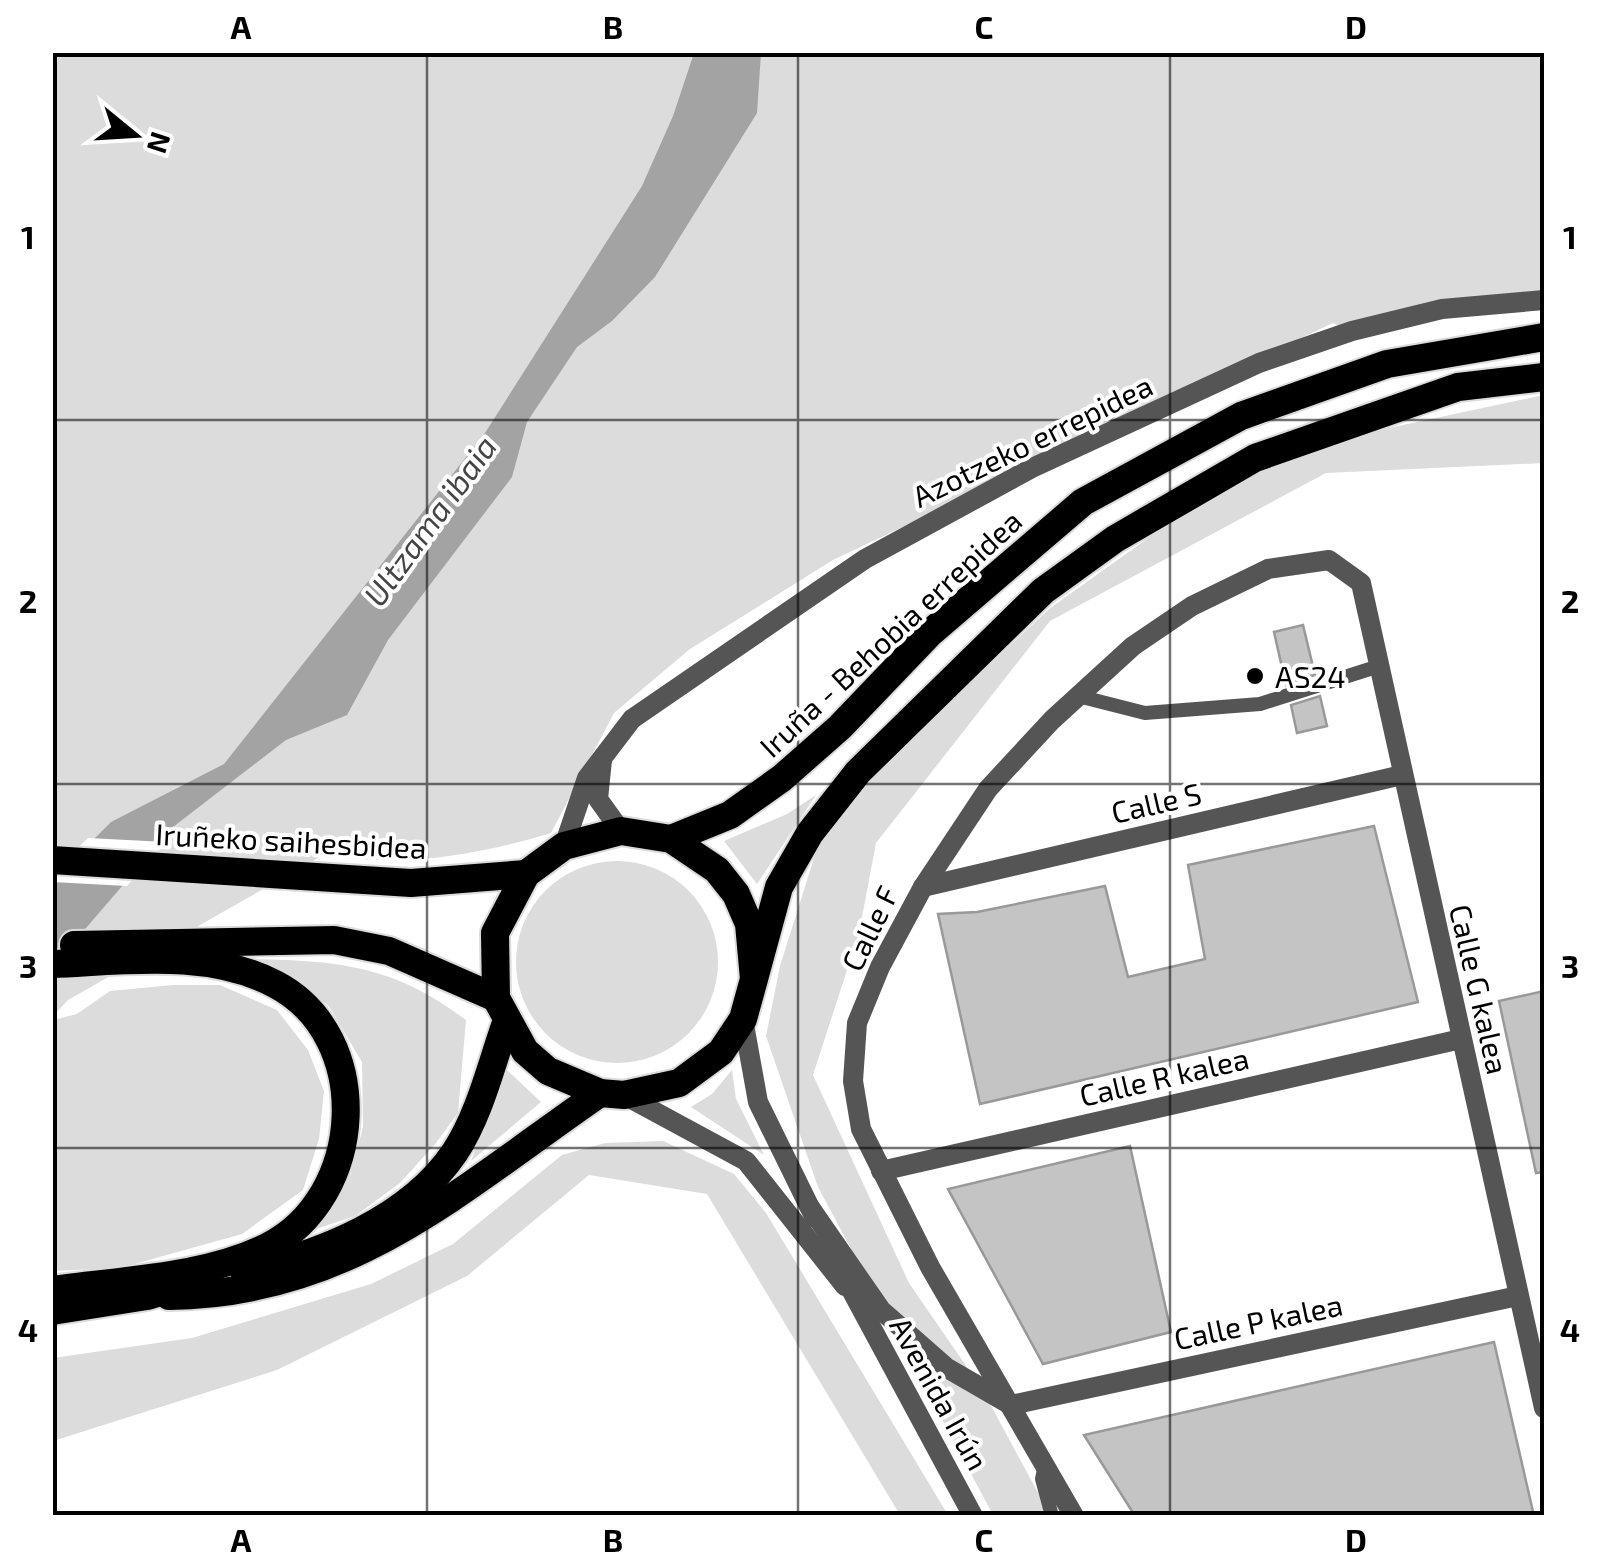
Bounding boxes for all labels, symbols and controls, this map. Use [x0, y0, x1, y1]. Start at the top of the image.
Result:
text: A [231, 7, 252, 45]
text: B [603, 7, 623, 45]
text: C [975, 7, 993, 45]
text: D [1345, 7, 1367, 45]
north arrow [85, 85, 185, 185]
text: N [140, 128, 179, 158]
text: 1 [21, 217, 35, 255]
text: 1 [1563, 217, 1577, 255]
street label: Azotzeko errepidea [906, 366, 1158, 514]
water label: Ultzama ibaia [355, 428, 503, 612]
street label: Iruña - Behobia errepidea [752, 502, 1028, 764]
text: 2 [19, 581, 37, 619]
text: 2 [1561, 581, 1579, 619]
place label: AS24 [1275, 658, 1346, 694]
marker: AS24 [1244, 665, 1266, 687]
street label: Calle S [1108, 774, 1204, 830]
street label: Iruñeko saihesbidea [155, 815, 427, 865]
street label: Calle F [833, 879, 905, 977]
street label: Calle G kalea [1443, 901, 1517, 1077]
text: 3 [19, 946, 37, 984]
text: 3 [1561, 946, 1579, 984]
street label: Calle R kalea [1076, 1039, 1252, 1113]
street label: Calle P kalea [1170, 1286, 1346, 1356]
text: 4 [18, 1310, 38, 1348]
street label: Avenida Irún [883, 1310, 997, 1476]
text: 4 [1560, 1310, 1580, 1348]
text: A [231, 1520, 252, 1558]
text: B [603, 1520, 623, 1558]
text: C [975, 1520, 993, 1558]
text: D [1345, 1520, 1367, 1558]

